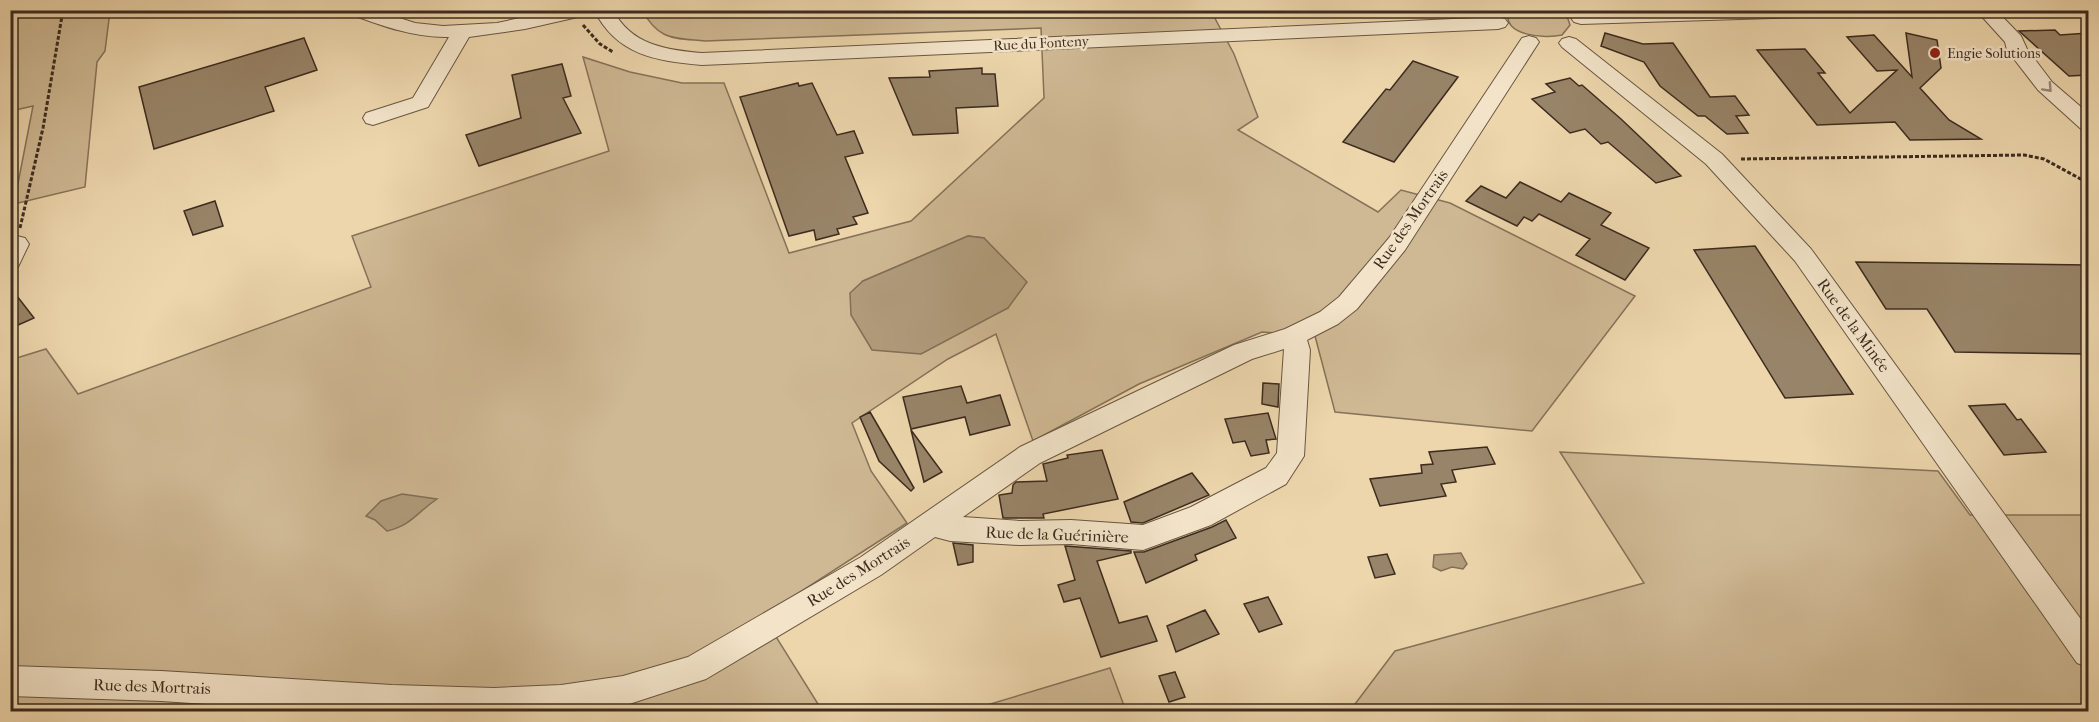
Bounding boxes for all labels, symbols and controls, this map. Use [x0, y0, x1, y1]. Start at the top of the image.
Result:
street label: Rue du Fonteny [993, 32, 1090, 54]
place label: Engie Solutions [1947, 45, 2040, 62]
marker: Engie Solutions [1928, 46, 1942, 60]
one-way arrow [2041, 81, 2052, 92]
street label: Rue des Mortrais [1369, 166, 1452, 273]
street label: Rue de la Minée [1813, 275, 1894, 376]
street label: Rue de la Guérinière [985, 523, 1129, 546]
street label: Rue des Mortrais [803, 532, 913, 611]
street label: Rue des Mortrais [93, 675, 211, 698]

